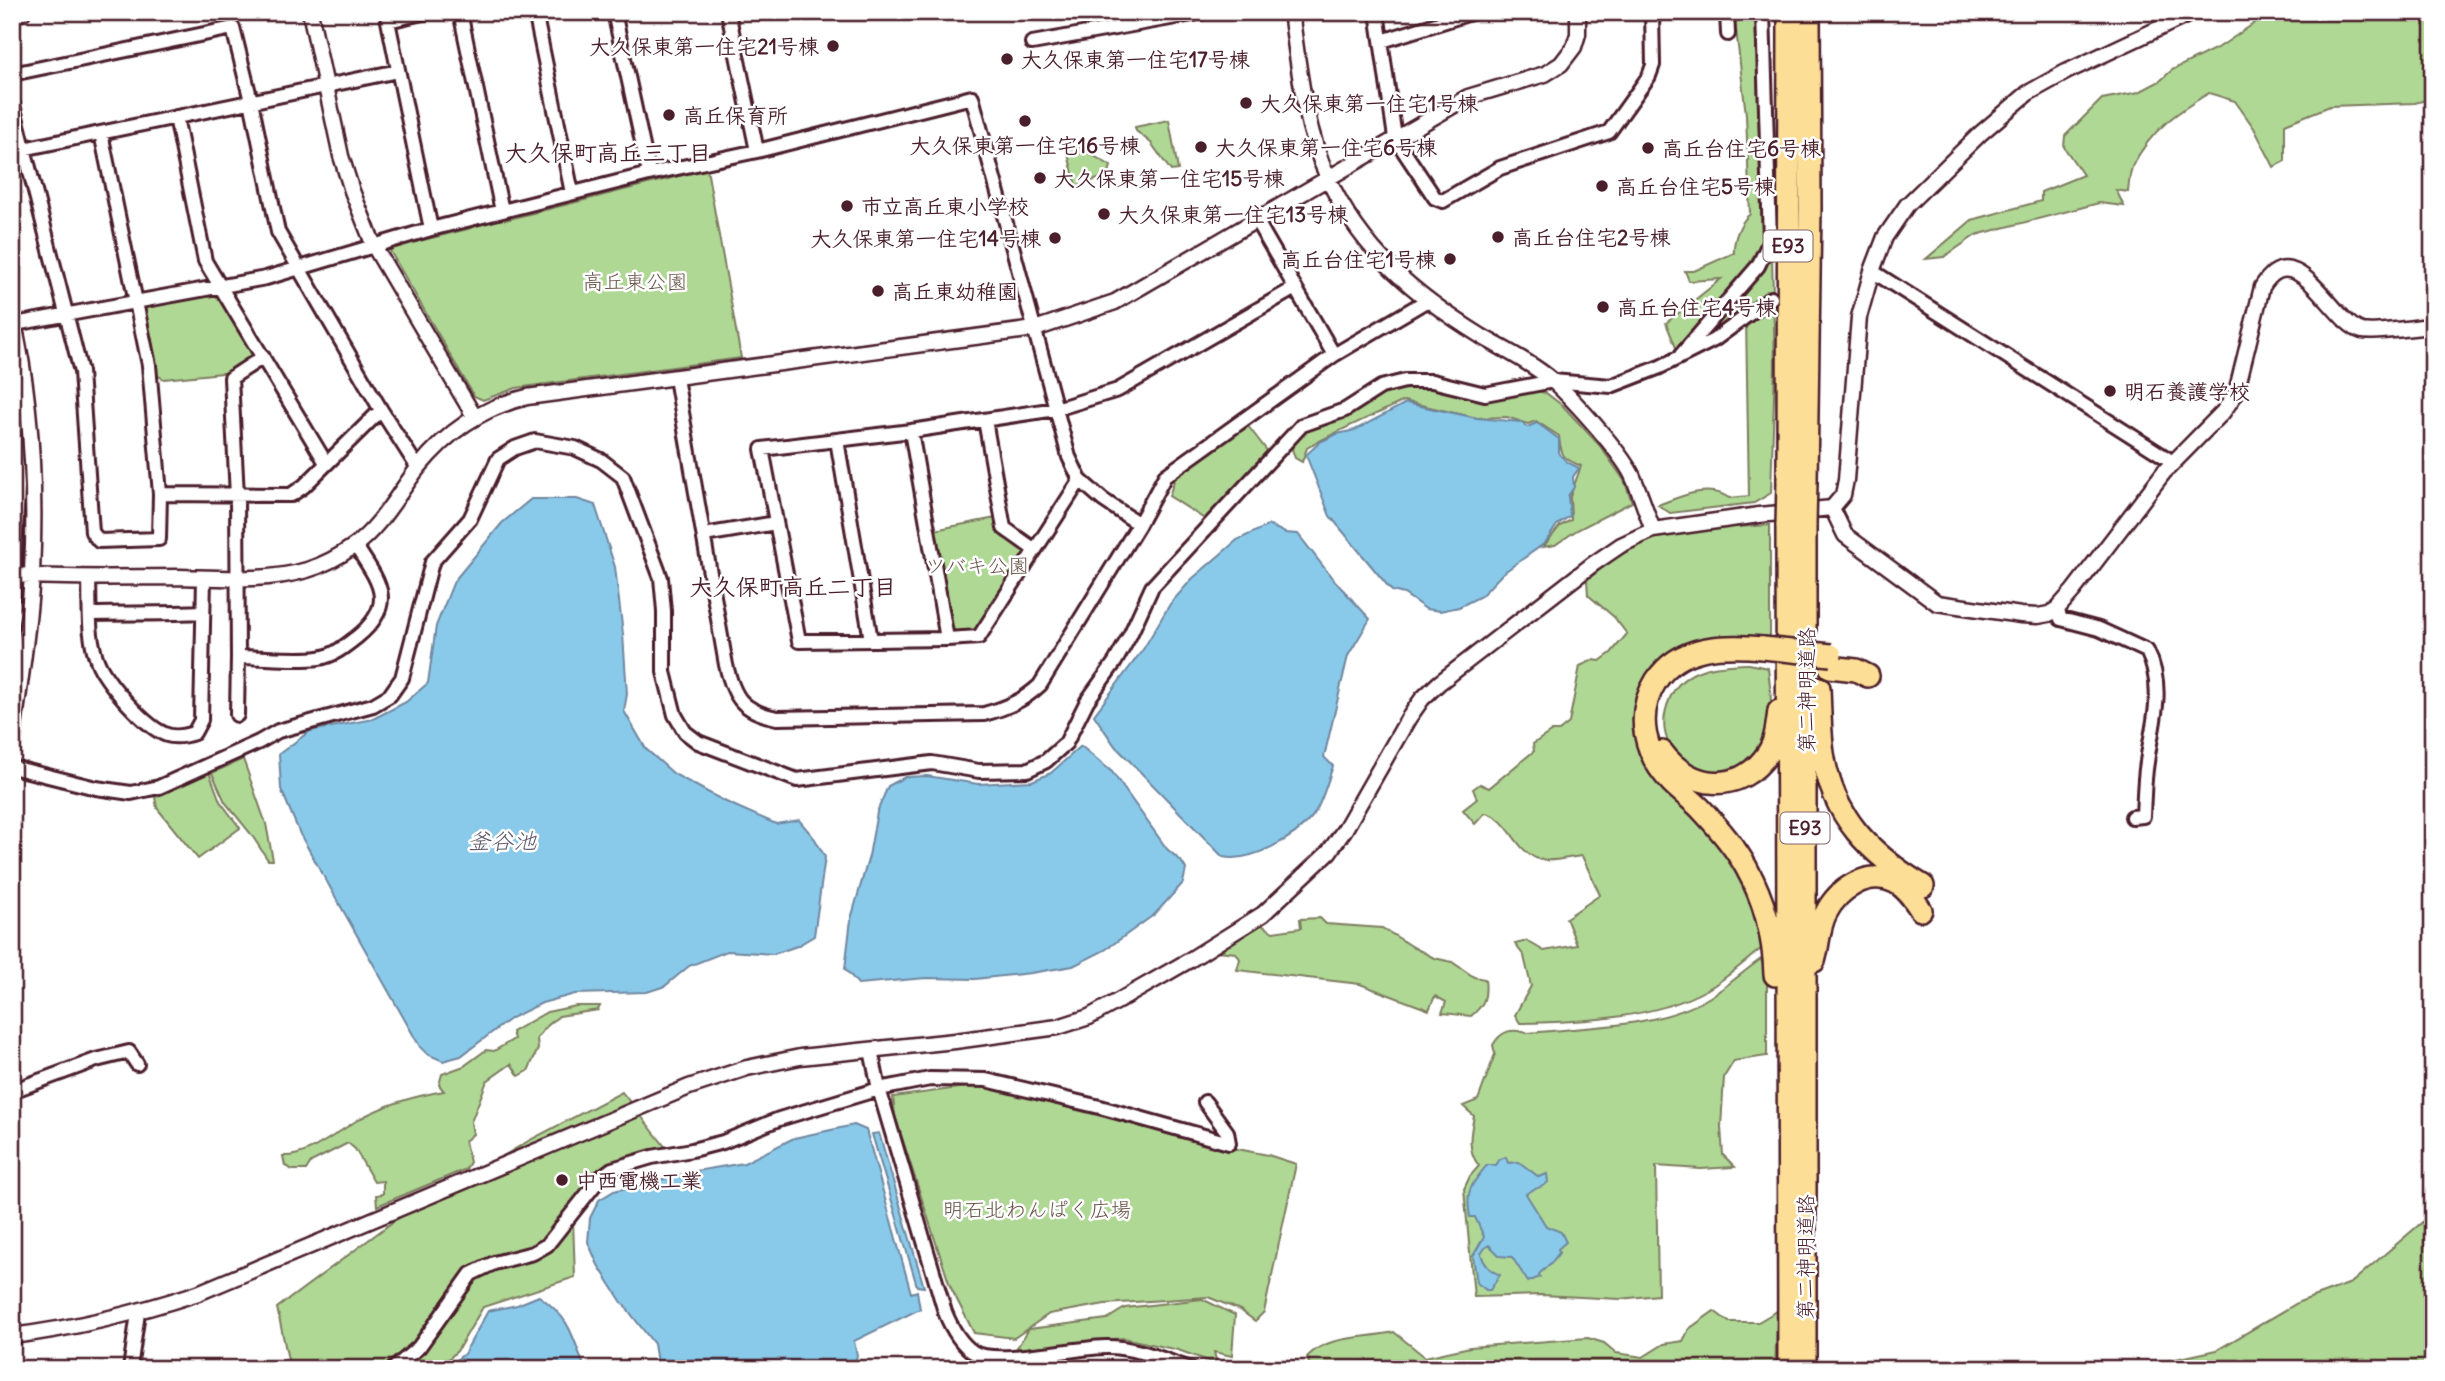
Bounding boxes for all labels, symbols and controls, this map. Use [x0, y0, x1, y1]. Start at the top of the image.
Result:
place label: 大久保東第一住宅21号棟 [589, 33, 819, 60]
marker: 大久保東第一住宅21号棟 [825, 38, 841, 54]
place label: 大久保東第一住宅17号棟 [1021, 46, 1250, 73]
marker: 大久保東第一住宅17号棟 [999, 51, 1015, 67]
place label: 大久保東第一住宅1号棟 [1260, 90, 1478, 117]
marker: 大久保東第一住宅1号棟 [1238, 95, 1254, 111]
place label: 高丘保育所 [683, 102, 788, 129]
marker: 高丘保育所 [661, 107, 677, 123]
marker: 大久保東第一住宅16号棟 [1017, 113, 1033, 129]
place label: 大久保東第一住宅16号棟 [910, 132, 1140, 159]
place label: 大久保東第一住宅6号棟 [1215, 134, 1437, 161]
place label: 高丘台住宅6号棟 [1662, 135, 1821, 162]
district label: 大久保町高丘三丁目 [505, 138, 712, 167]
marker: 大久保東第一住宅6号棟 [1193, 139, 1209, 155]
marker: 高丘台住宅6号棟 [1640, 140, 1656, 156]
place label: 大久保東第一住宅15号棟 [1054, 165, 1284, 192]
marker: 大久保東第一住宅15号棟 [1032, 170, 1048, 186]
place label: 高丘台住宅5号棟 [1616, 173, 1775, 200]
marker: 高丘台住宅5号棟 [1594, 178, 1610, 194]
place label: 市立高丘東小学校 [861, 193, 1029, 220]
marker: 市立高丘東小学校 [839, 198, 855, 214]
place label: 大久保東第一住宅13号棟 [1118, 201, 1348, 228]
marker: 大久保東第一住宅13号棟 [1096, 206, 1112, 222]
place label: 高丘台住宅2号棟 [1512, 224, 1671, 251]
place label: 大久保東第一住宅14号棟 [811, 225, 1041, 252]
marker: 高丘台住宅2号棟 [1490, 229, 1506, 245]
marker: 大久保東第一住宅14号棟 [1047, 230, 1063, 246]
road number: E93 [1764, 230, 1812, 262]
place label: 高丘台住宅1号棟 [1281, 246, 1436, 273]
marker: 高丘台住宅1号棟 [1442, 251, 1458, 267]
park label: 高丘東公園 [583, 268, 688, 295]
place label: 高丘東幼稚園 [892, 278, 1018, 305]
marker: 高丘東幼稚園 [870, 283, 886, 299]
place label: 高丘台住宅4号棟 [1617, 294, 1776, 321]
marker: 高丘台住宅4号棟 [1595, 299, 1611, 315]
place label: 明石養護学校 [2124, 378, 2250, 405]
marker: 明石養護学校 [2102, 383, 2118, 399]
park label: ツバキ公園 [925, 552, 1029, 579]
district label: 大久保町高丘二丁目 [690, 572, 897, 601]
street label: 第二神明道路 [1793, 627, 1820, 753]
road number: E93 [1780, 813, 1829, 844]
water label: 釜谷池 [468, 826, 538, 855]
place label: 中西電機工業 [576, 1167, 702, 1194]
marker: 中西電機工業 [554, 1172, 570, 1188]
street label: 第二神明道路 [1792, 1194, 1819, 1320]
park label: 明石北わんぱく広場 [943, 1196, 1132, 1223]

